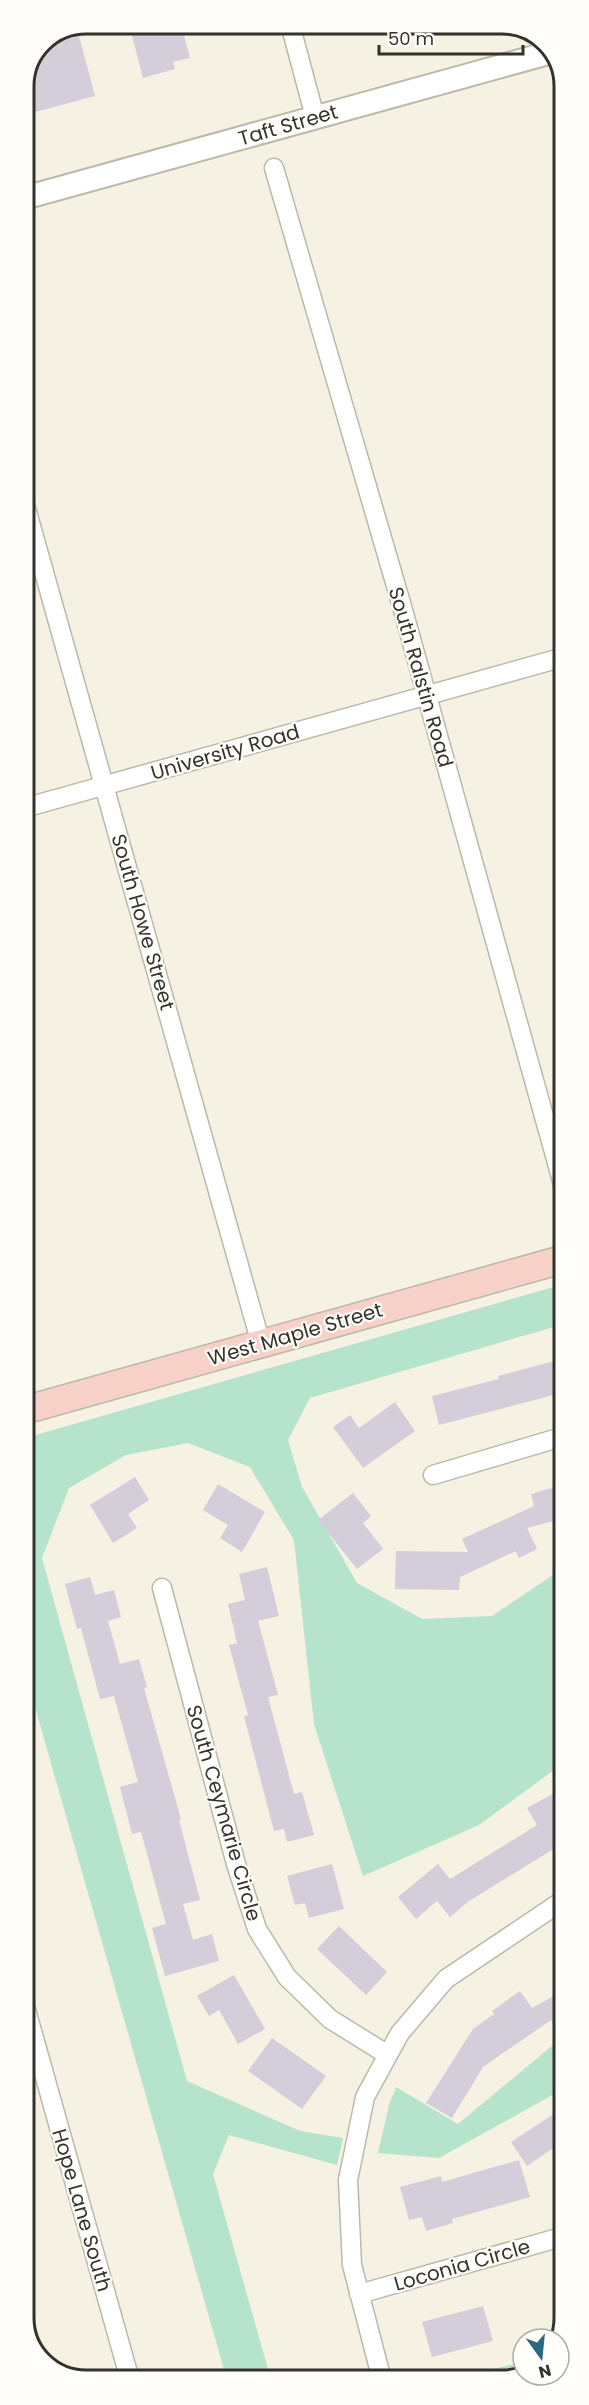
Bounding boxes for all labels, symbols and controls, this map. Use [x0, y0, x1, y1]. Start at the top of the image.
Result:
scale bar [379, 18, 523, 56]
text: 50 m [388, 26, 434, 51]
street label: Taft Street [235, 97, 341, 153]
street label: South Ralstin Road [382, 584, 460, 770]
street label: University Road [147, 717, 303, 787]
street label: South Howe Street [104, 831, 182, 1013]
street label: West Maple Street [204, 1296, 386, 1372]
street label: South Ceymarie Circle [180, 1702, 268, 1924]
street label: Hope Lane South [45, 2125, 119, 2295]
street label: Loconia Circle [391, 2232, 533, 2298]
north arrow [511, 2327, 571, 2387]
text: N [536, 2358, 554, 2384]

